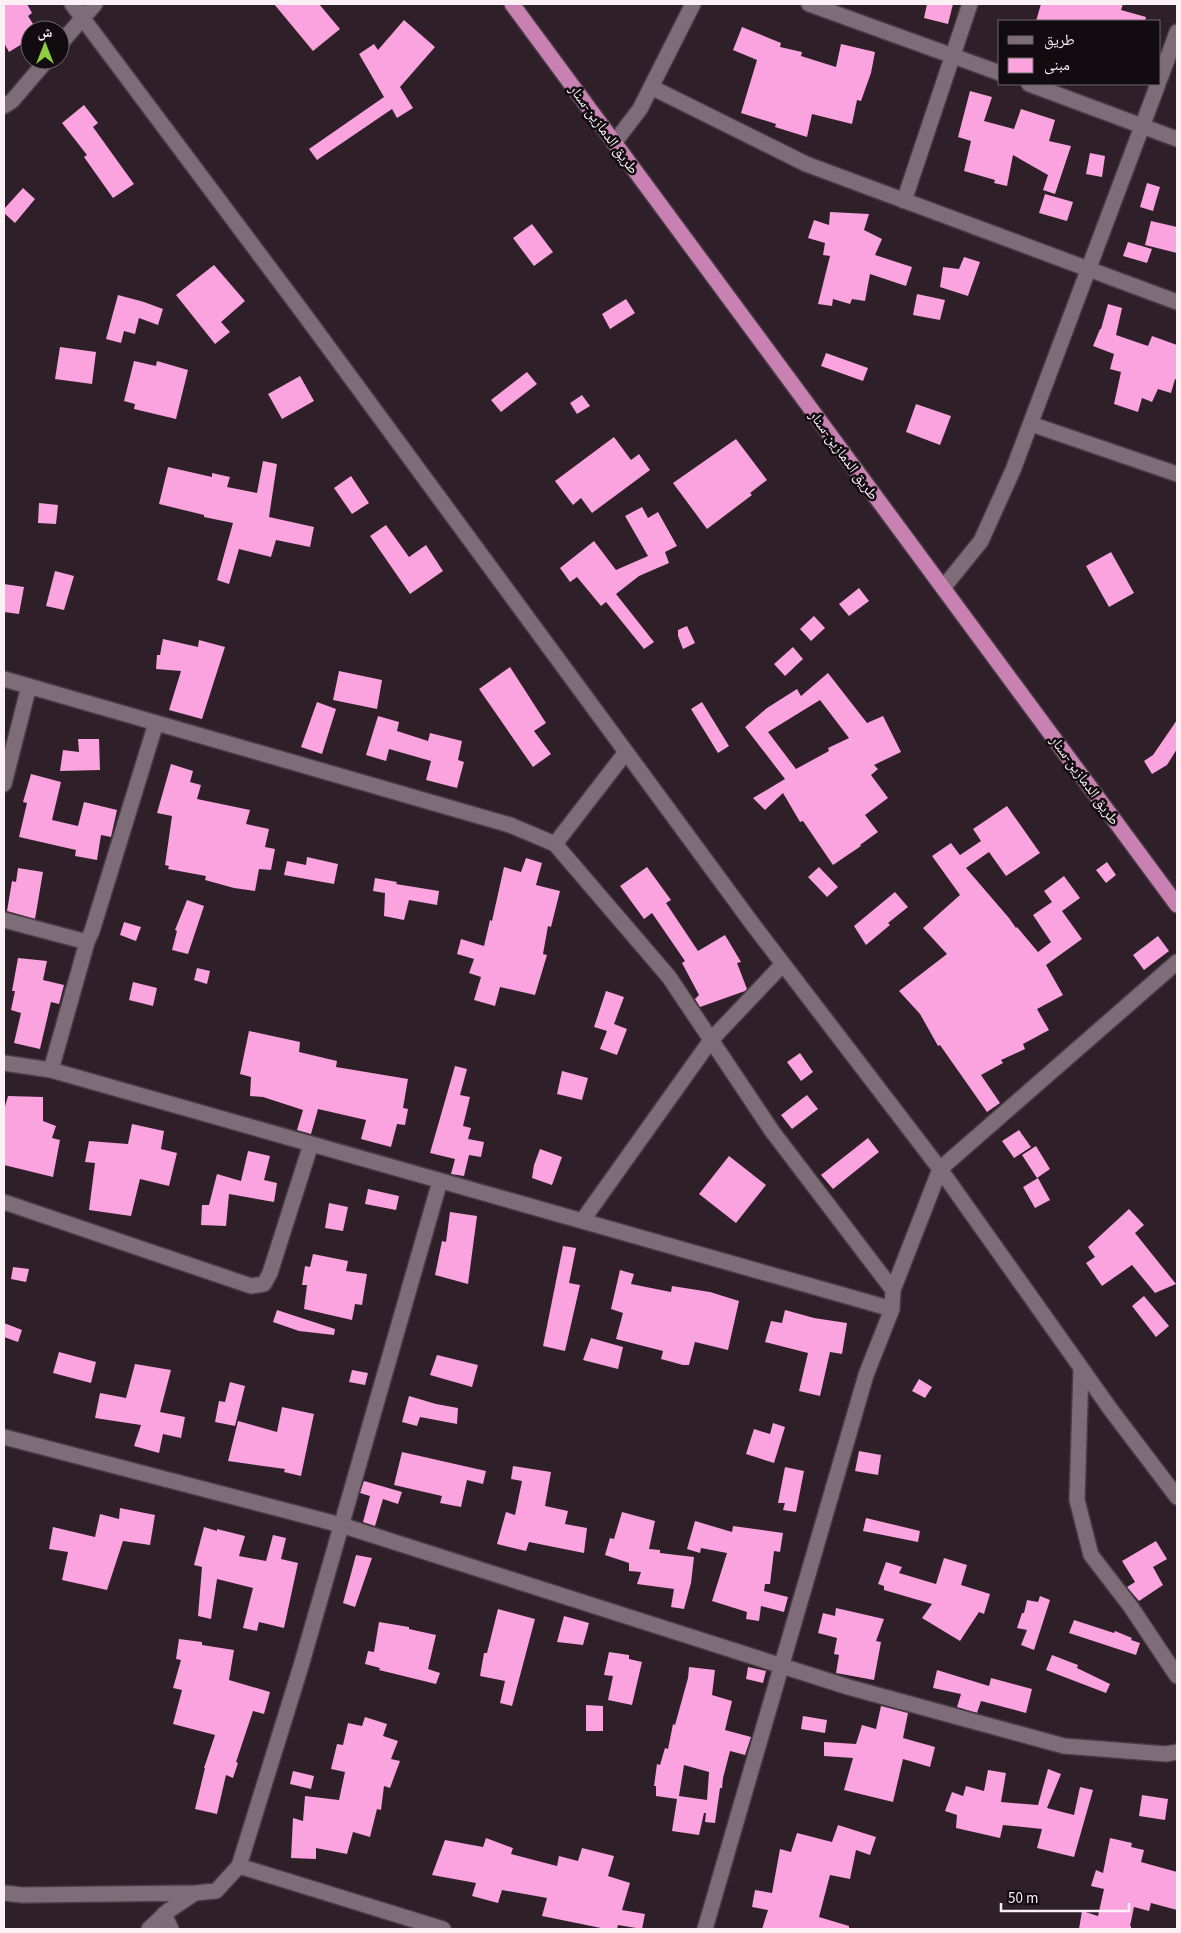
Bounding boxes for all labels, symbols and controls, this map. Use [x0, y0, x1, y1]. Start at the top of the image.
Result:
north arrow [20, 20, 70, 70]
legend [998, 20, 1161, 85]
text: ش [38, 23, 53, 43]
text: طريق [1044, 30, 1075, 51]
text: مبنى [1044, 55, 1070, 76]
street label: طريق الدمازين-سنار [563, 79, 643, 179]
street label: طريق الدمازين-سنار [803, 405, 883, 505]
street label: طريق الدمازين-سنار [1044, 730, 1124, 830]
scale bar [1001, 1880, 1128, 1912]
text: 50 m [1008, 1888, 1038, 1909]

